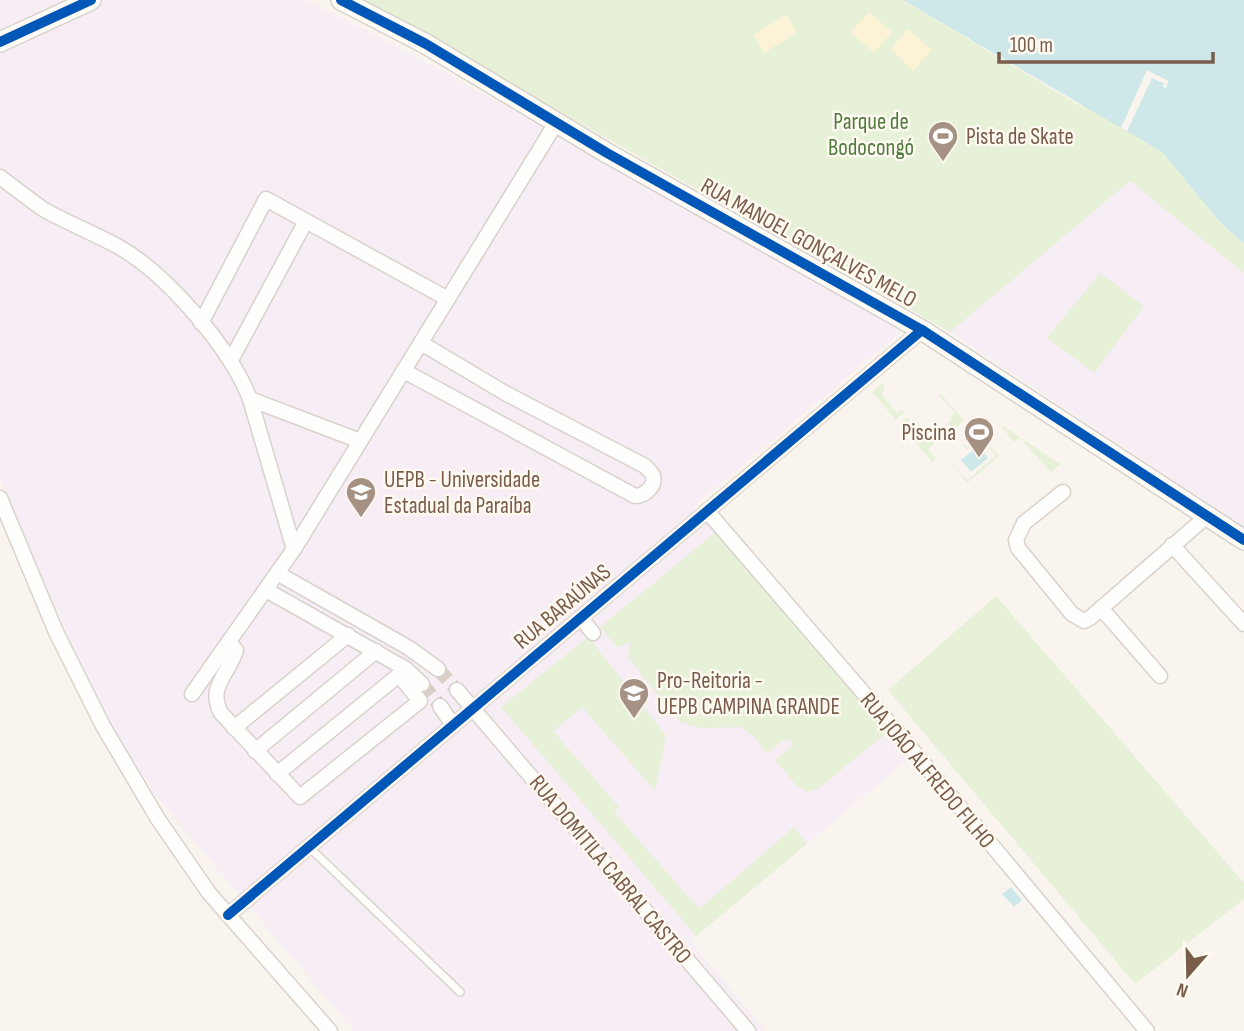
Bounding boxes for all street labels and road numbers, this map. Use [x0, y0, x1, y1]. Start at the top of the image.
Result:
street label: RUA MANOEL GONÇALVES MELO [696, 172, 921, 314]
street label: RUA BARAÚNAS [508, 558, 617, 655]
street label: RUA JOÃO ALFREDO FILHO [854, 687, 1001, 854]
street label: RUA DOMITILA CABRAL CASTRO [523, 769, 697, 970]

